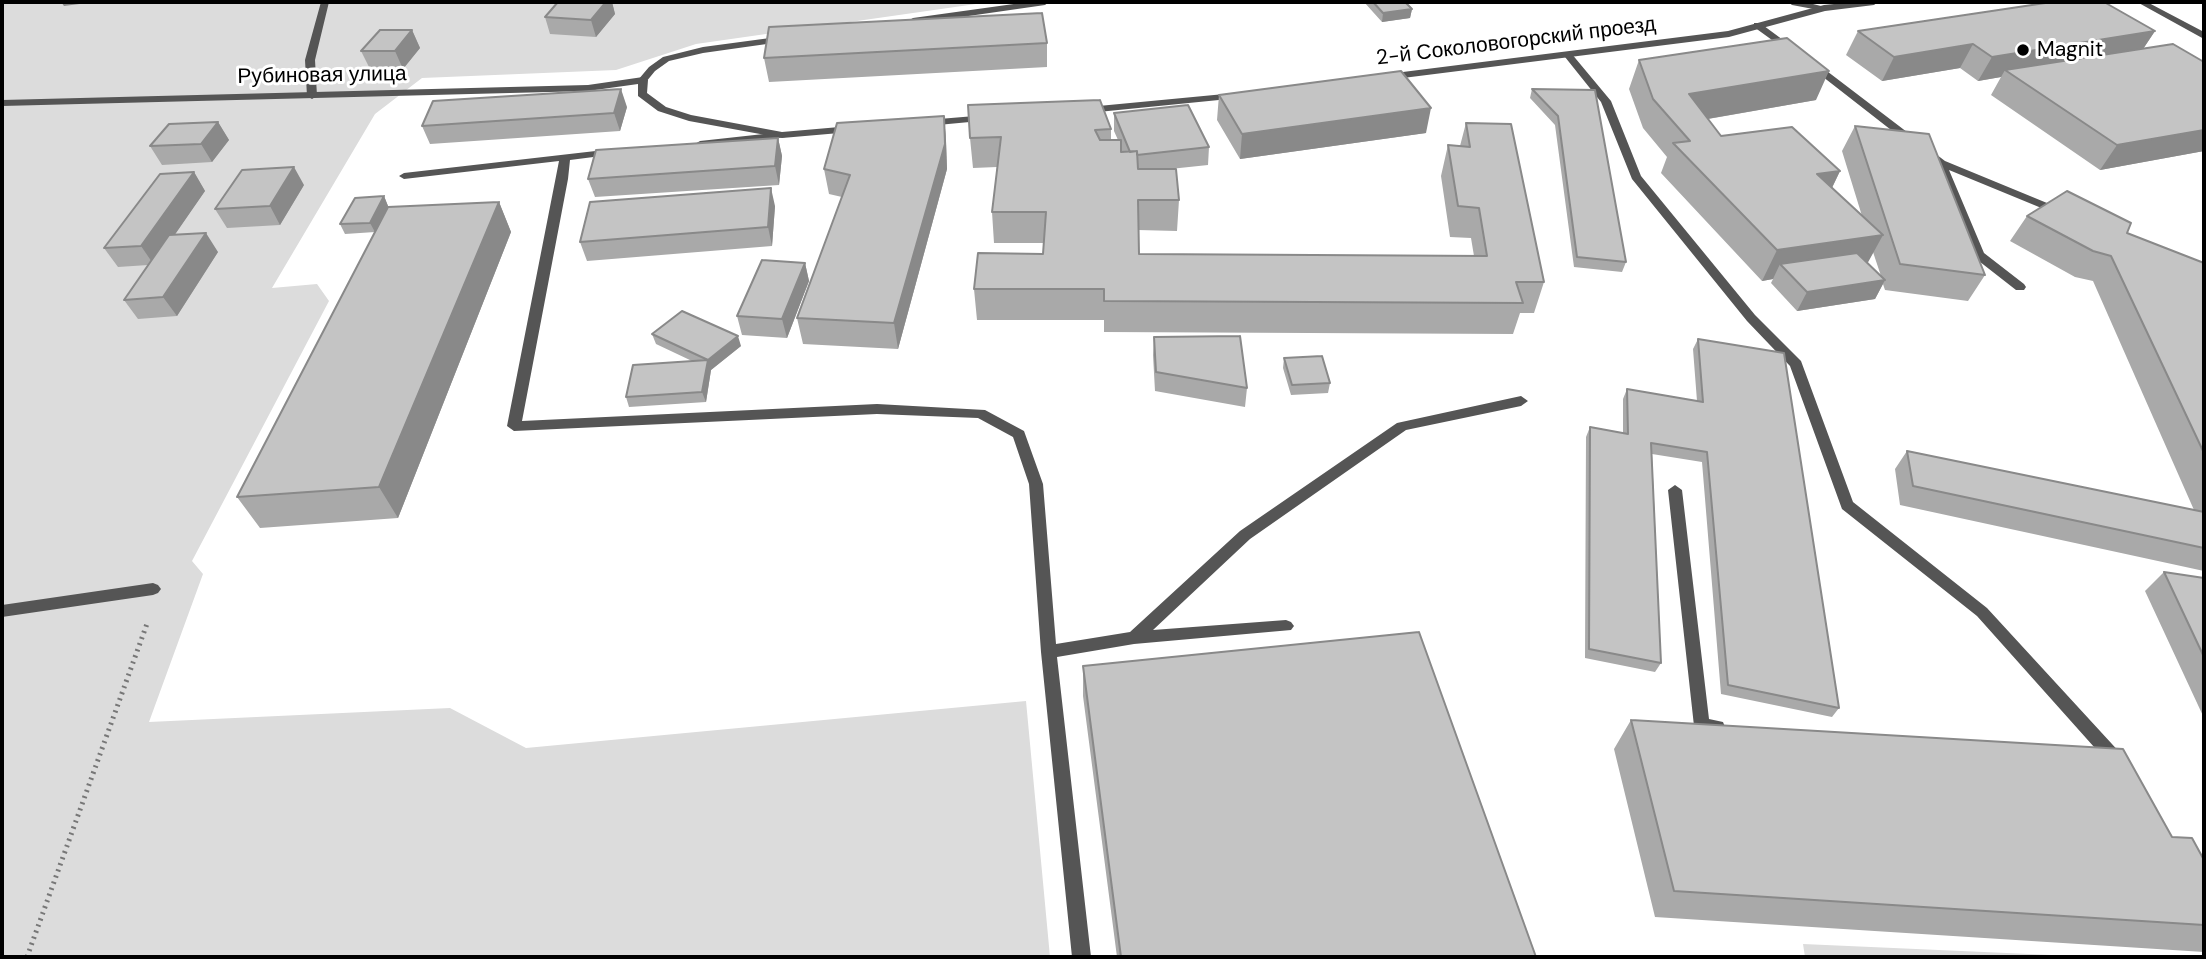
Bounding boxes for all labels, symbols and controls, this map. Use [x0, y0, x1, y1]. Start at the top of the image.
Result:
street label: 2-й Соколовогорский проезд [1375, 12, 1657, 72]
place label: Magnit [2037, 37, 2103, 63]
marker: Magnit [2015, 42, 2031, 58]
street label: Рубиновая улица [237, 62, 407, 90]

